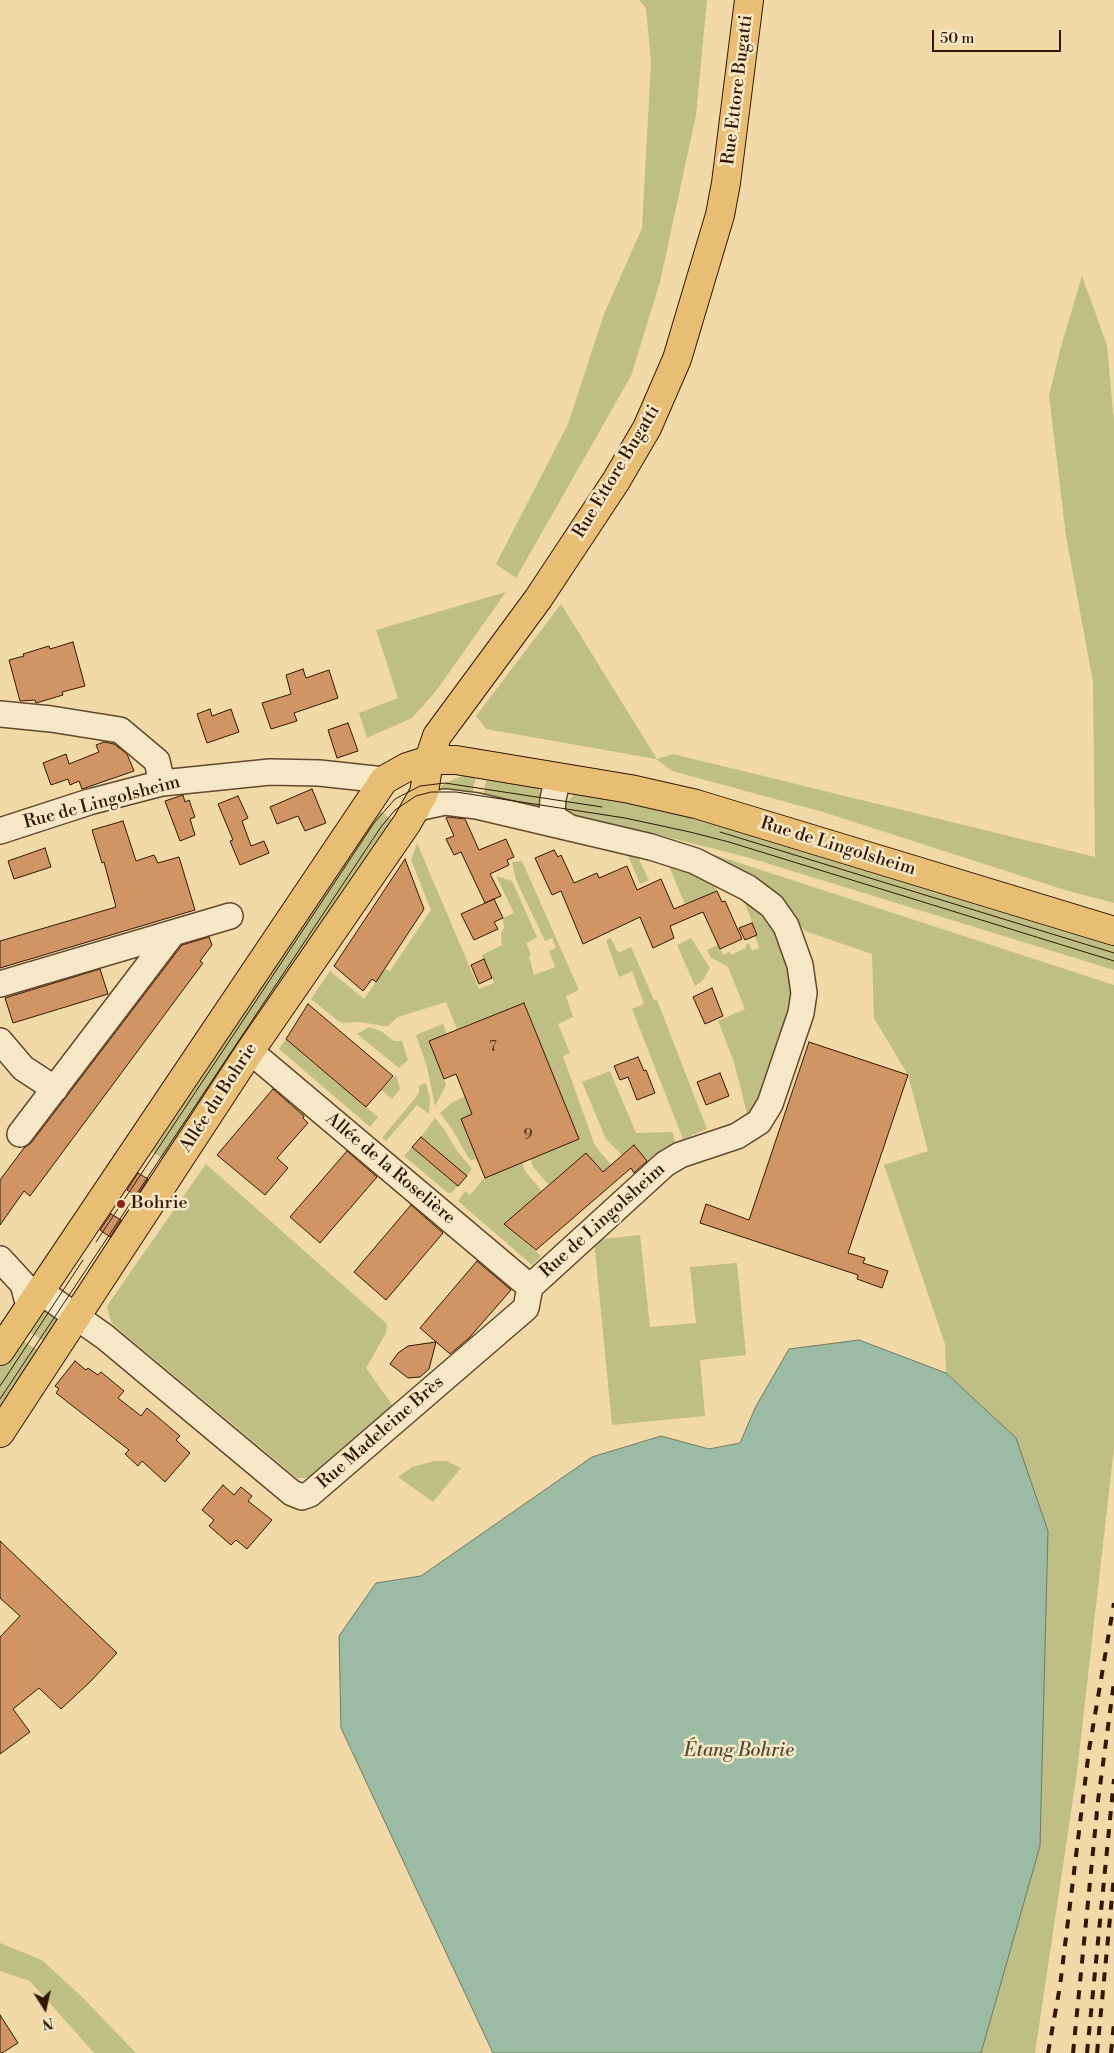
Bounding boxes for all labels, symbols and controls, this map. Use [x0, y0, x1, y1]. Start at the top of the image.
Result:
street label: Rue Ettore Bugatti [718, 14, 758, 166]
scale bar [934, 20, 1063, 52]
text: 50 m [940, 29, 974, 48]
street label: Rue Ettore Bugatti [569, 402, 665, 542]
street label: Rue de Lingolsheim [21, 772, 183, 834]
street label: Rue de Lingolsheim [758, 813, 918, 881]
house number: 7 [489, 1038, 497, 1056]
street label: Allée du Bohrie [176, 1039, 262, 1157]
street label: Allée de la Roselière [321, 1108, 459, 1230]
house number: 9 [523, 1126, 533, 1144]
street label: Rue de Lingolsheim [536, 1159, 670, 1283]
place label: Bohrie [131, 1193, 188, 1215]
marker: Bohrie [115, 1198, 127, 1210]
street label: Rue Madeleine Brès [313, 1372, 449, 1494]
water label: Étang Bohrie [684, 1740, 794, 1762]
north arrow [20, 1983, 70, 2033]
text: N [41, 2013, 55, 2033]

